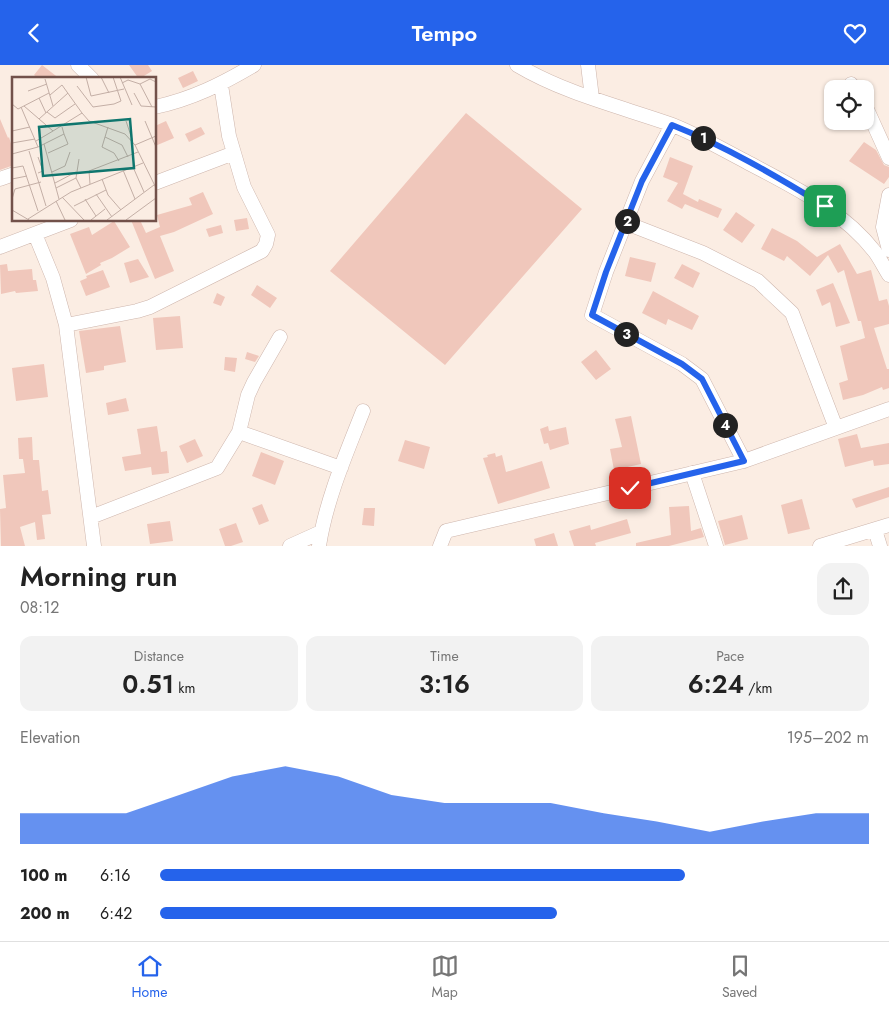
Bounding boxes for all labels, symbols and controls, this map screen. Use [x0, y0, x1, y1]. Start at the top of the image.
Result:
text: Tempo [412, 17, 477, 49]
icon: back [20, 19, 48, 47]
icon: heart [841, 19, 869, 47]
inset map [12, 77, 156, 221]
map controls [824, 80, 874, 130]
button: locate [824, 80, 874, 130]
pin: 1 [690, 125, 716, 151]
text: 1 [700, 128, 707, 148]
pin [804, 185, 846, 227]
icon: arrive [811, 192, 839, 220]
pin: 2 [614, 209, 640, 233]
text: 2 [623, 211, 632, 231]
pin: 3 [614, 321, 638, 347]
text: 3 [622, 324, 631, 344]
pin: 4 [712, 413, 738, 437]
text: 4 [721, 415, 730, 435]
pin [609, 467, 651, 509]
icon: check [616, 474, 644, 502]
text: Morning run [20, 556, 178, 597]
button: share [817, 563, 869, 615]
text: 08:12 [20, 596, 59, 619]
text: Distance [134, 646, 184, 666]
text: Time [430, 646, 459, 666]
text: Pace [716, 646, 744, 666]
text: 0.51 [122, 666, 174, 702]
text: 3:16 [419, 666, 470, 702]
text: 6:24 [688, 666, 744, 702]
text: km [174, 678, 195, 698]
text: /km [744, 678, 772, 698]
text: Elevation [20, 726, 80, 749]
text: 195–202 m [787, 726, 869, 749]
text: 100 m [20, 864, 67, 887]
text: 6:16 [100, 864, 130, 887]
text: 200 m [20, 902, 70, 925]
text: 6:42 [100, 902, 132, 925]
tab: Home [132, 952, 167, 1002]
tab: Map [431, 952, 459, 1002]
tab: Saved [722, 952, 757, 1002]

